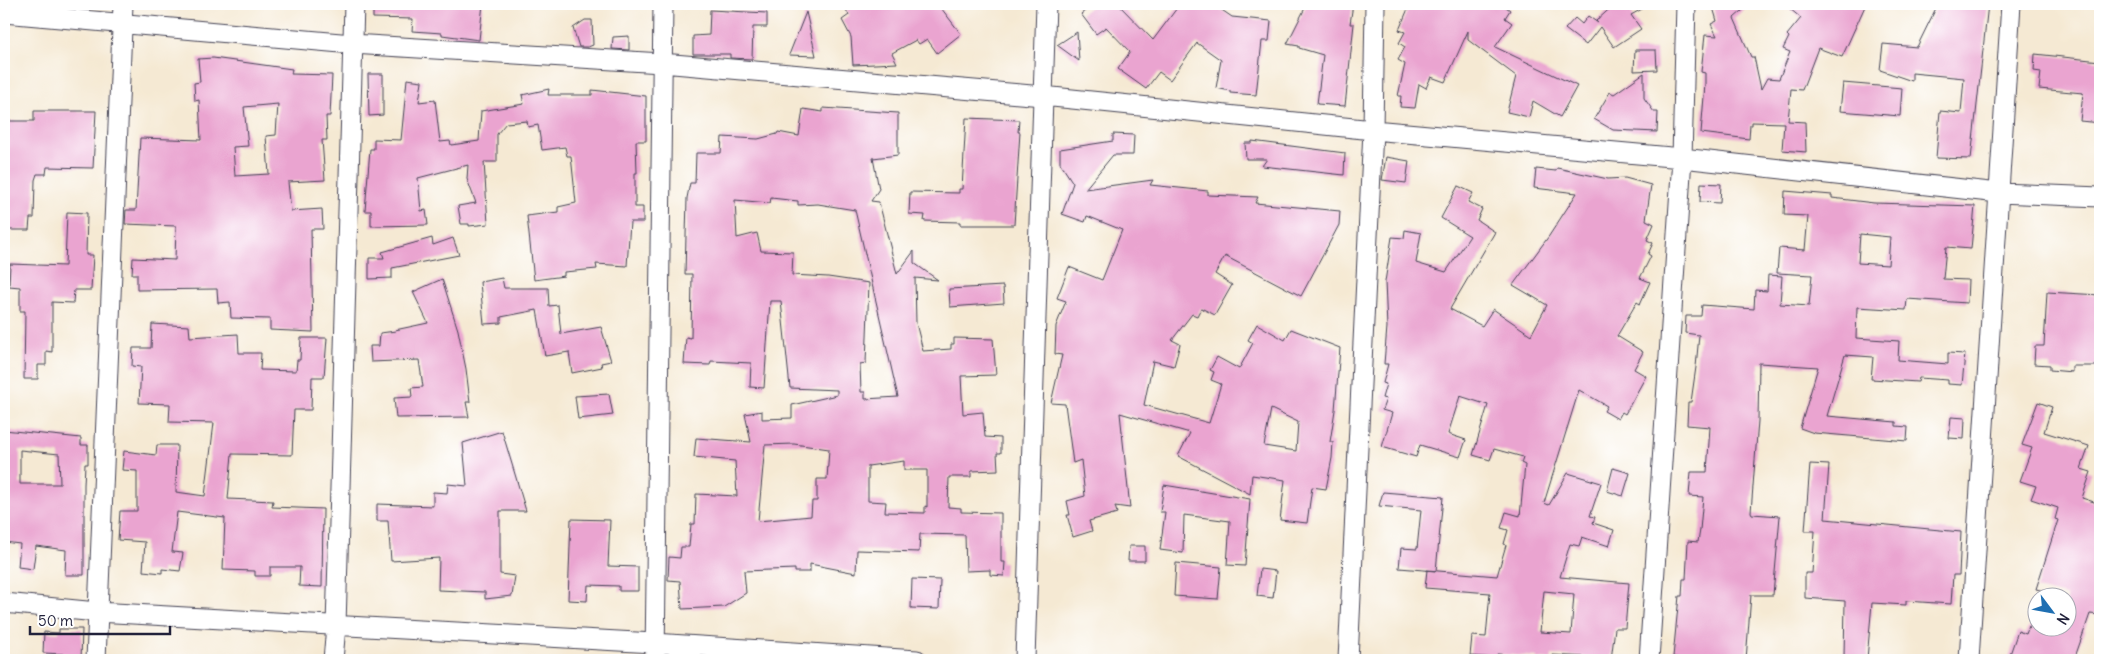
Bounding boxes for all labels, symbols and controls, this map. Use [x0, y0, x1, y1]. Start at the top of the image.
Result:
north arrow [2026, 586, 2076, 636]
scale bar [30, 604, 170, 636]
text: N [2053, 610, 2073, 628]
text: 50 m [38, 611, 73, 630]

